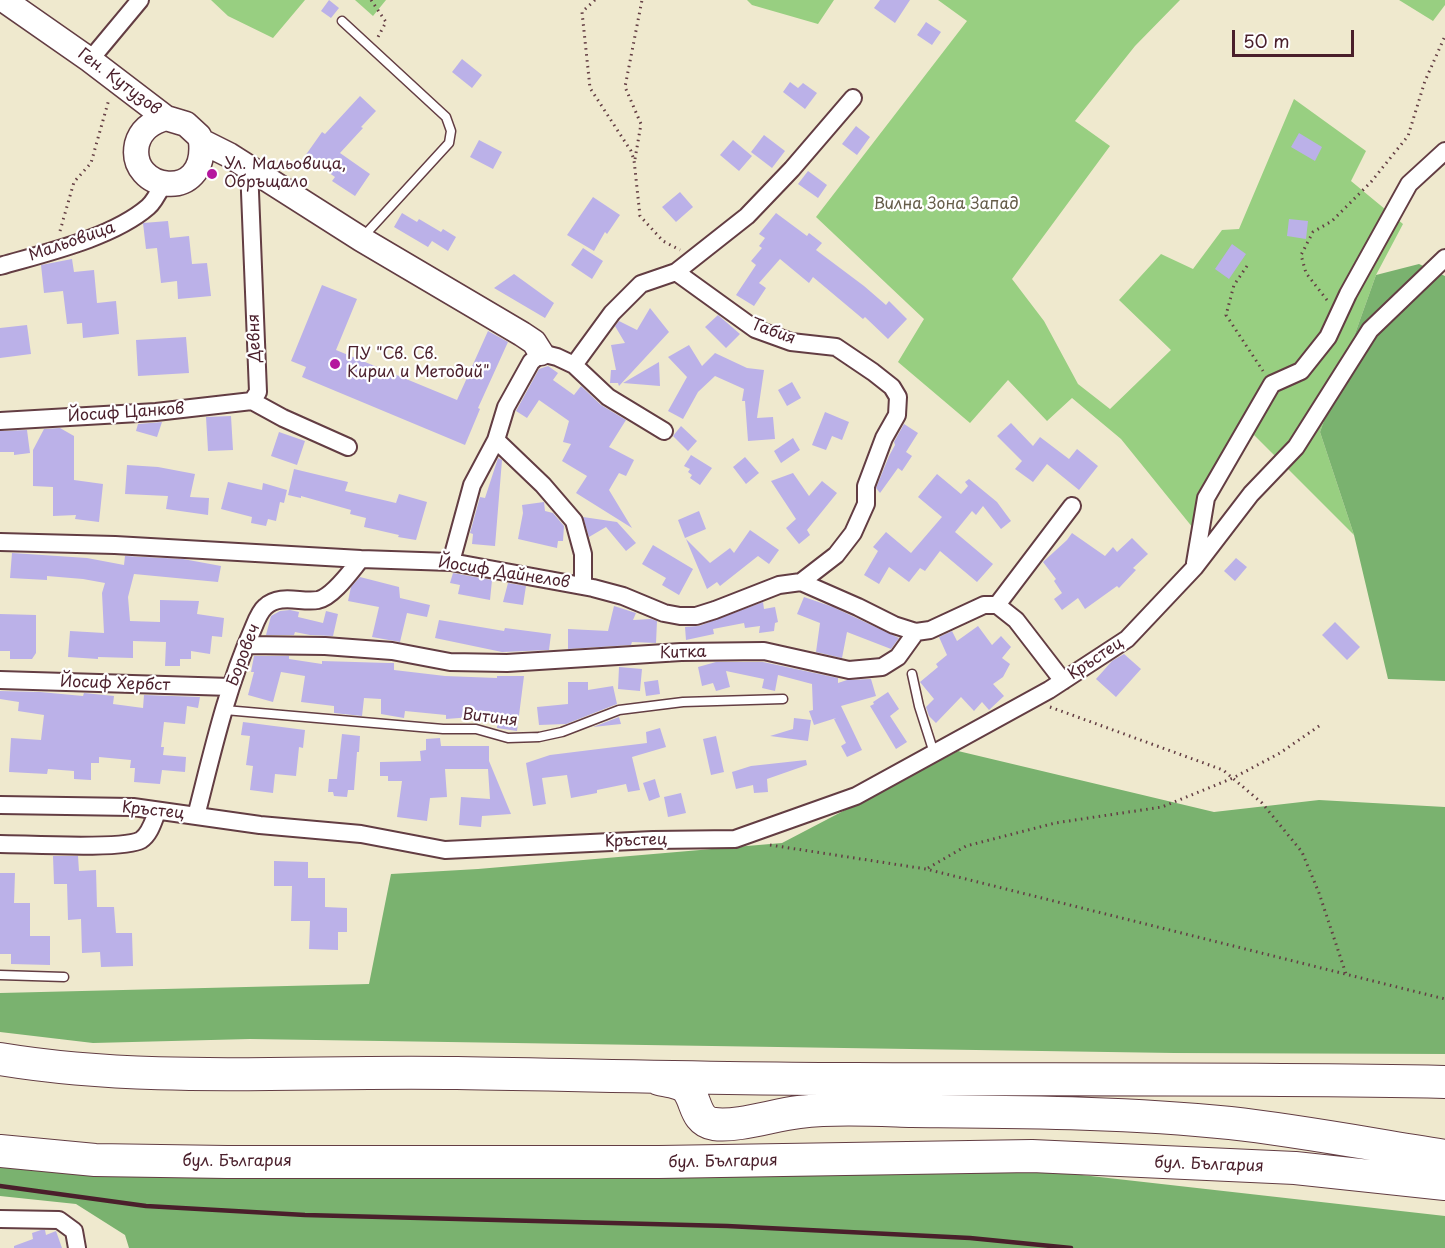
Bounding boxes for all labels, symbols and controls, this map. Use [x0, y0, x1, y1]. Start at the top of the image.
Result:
scale bar [1235, 18, 1356, 56]
text: 50 m [1243, 27, 1290, 54]
street label: Ген. Кутузов [74, 45, 164, 119]
place label: Ул. Мальовица, Обръщало [224, 155, 346, 193]
marker: Ул. Мальовица, Обръщало [205, 167, 219, 181]
park label: Вилна Зона Запад [873, 195, 1019, 215]
street label: Мальовица [26, 218, 118, 266]
street label: Девня [245, 313, 265, 363]
street label: Табия [748, 315, 798, 349]
place label: ПУ "Св. Св. Кирил и Методий" [347, 345, 489, 383]
marker: ПУ "Св. Св. Кирил и Методий" [328, 357, 342, 371]
street label: Йосиф Цанков [67, 399, 185, 427]
street label: Йосиф Дайнелов [437, 553, 571, 593]
street label: Боровеч [223, 621, 265, 689]
street label: Кръстец [1065, 634, 1127, 684]
street label: Китка [659, 643, 707, 663]
street label: Йосиф Хербст [59, 672, 171, 696]
street label: Витиня [461, 705, 519, 731]
street label: Кръстец [121, 798, 185, 824]
street label: Кръстец [604, 830, 668, 852]
street label: бул. България [668, 1151, 778, 1173]
street label: бул. България [182, 1152, 292, 1172]
street label: бул. България [1154, 1153, 1264, 1177]

